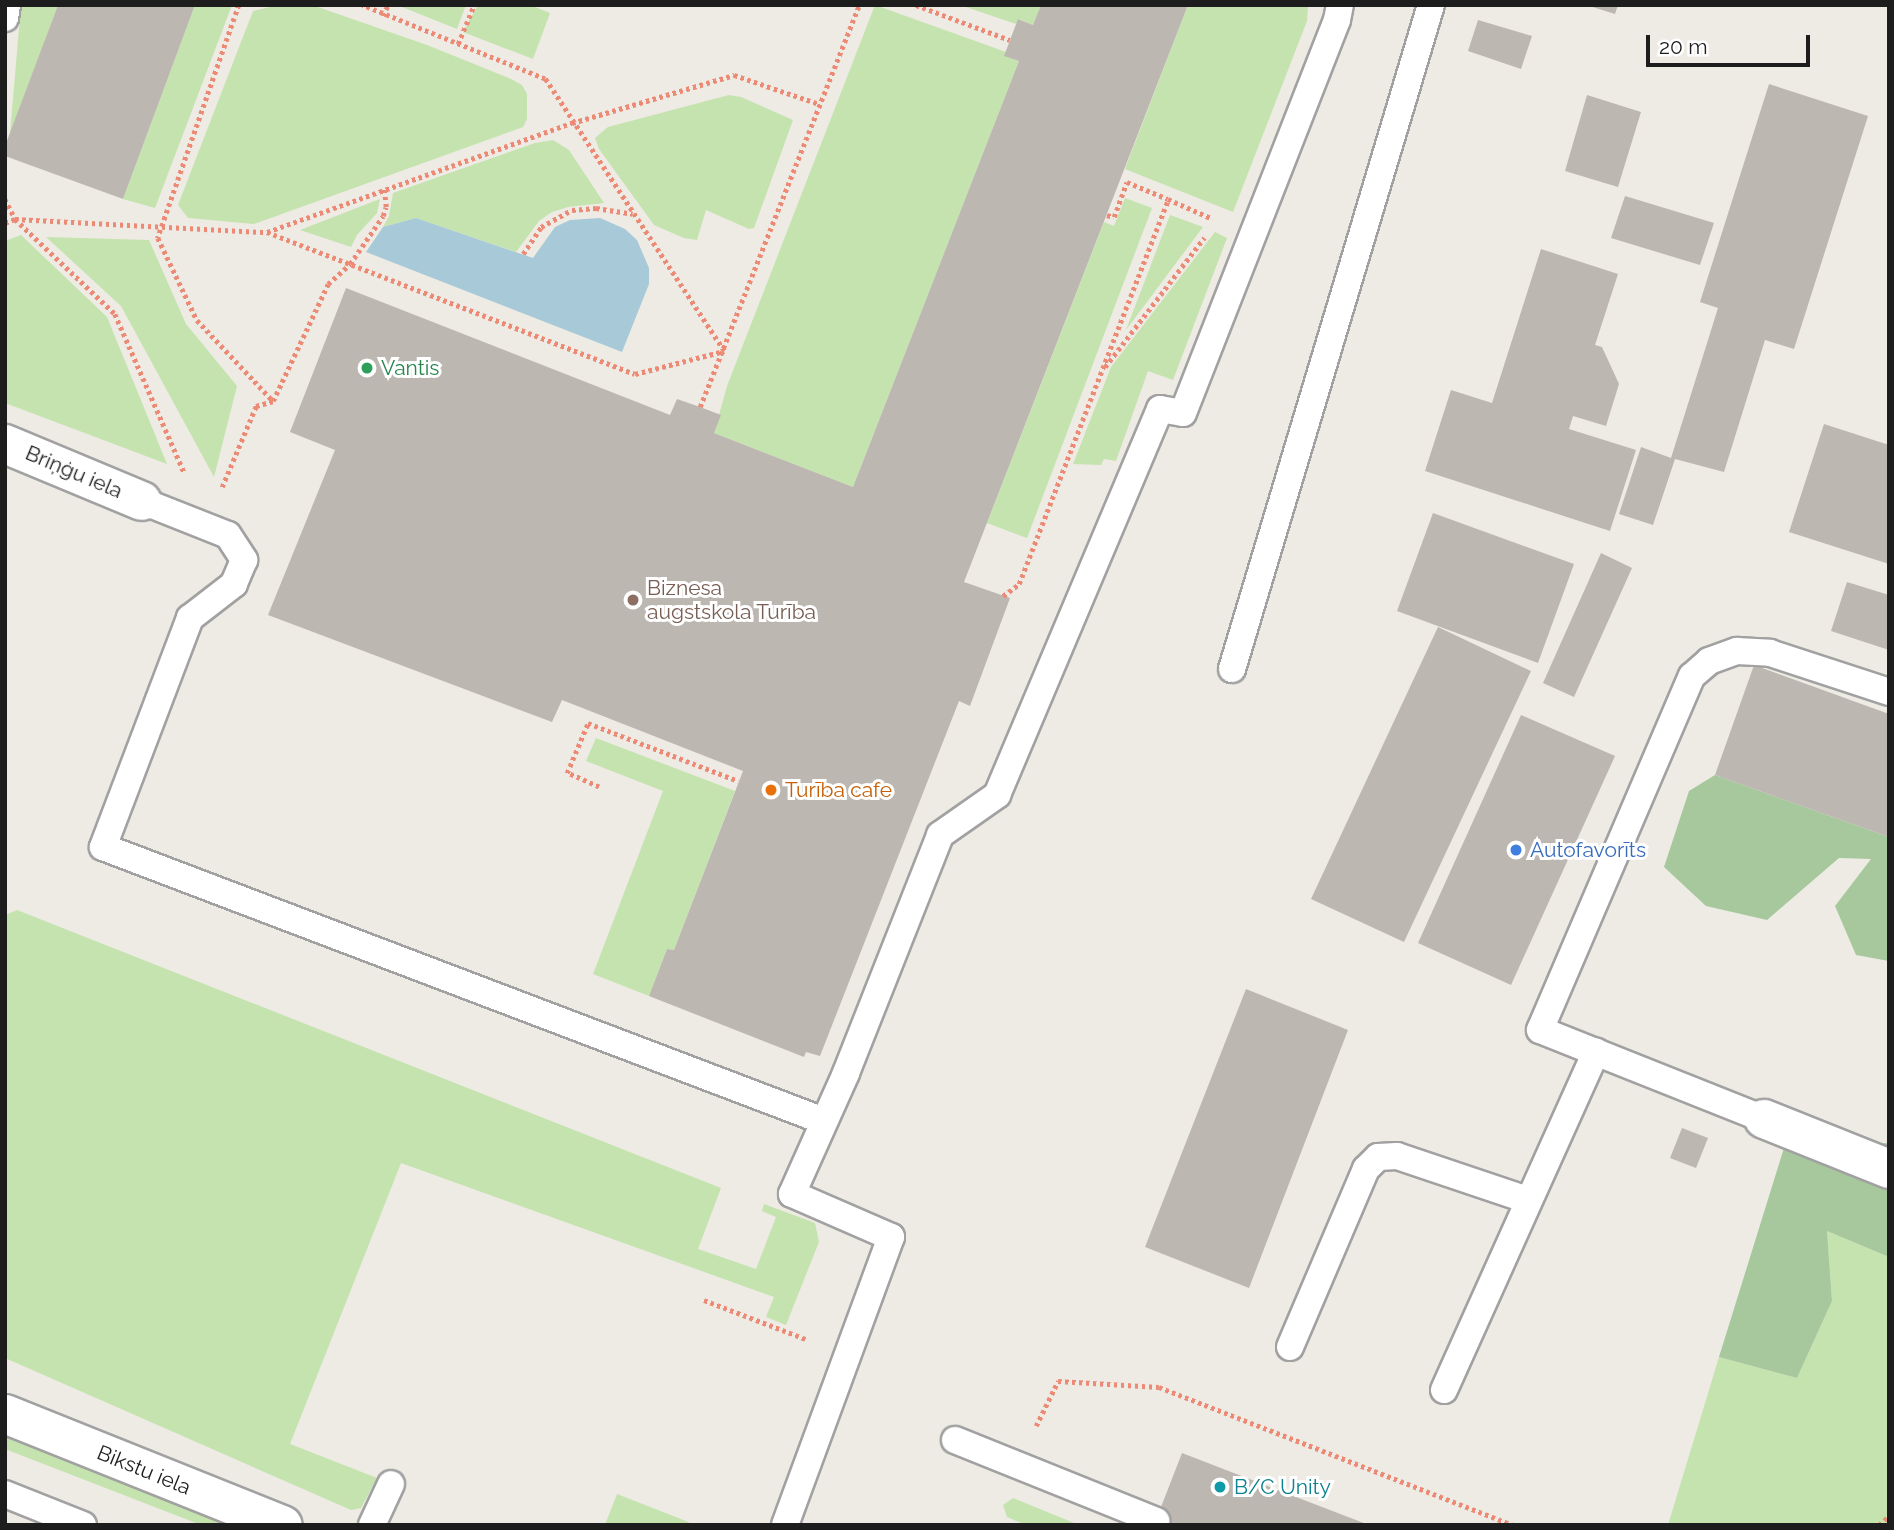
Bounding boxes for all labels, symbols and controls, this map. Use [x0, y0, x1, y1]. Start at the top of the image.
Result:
scale bar [1649, 21, 1814, 65]
text: 20 m [1659, 34, 1707, 59]
place label: Vantis [381, 355, 440, 381]
marker: Vantis [359, 360, 375, 376]
street label: Briņģu iela [22, 440, 126, 504]
place label: Biznesa augstskola Turība [647, 575, 817, 625]
marker: Biznesa augstskola Turība [625, 592, 641, 608]
place label: Turība cafe [785, 777, 892, 803]
marker: Turība cafe [763, 782, 779, 798]
place label: Autofavorīts [1530, 837, 1646, 863]
marker: Autofavorīts [1508, 842, 1524, 858]
street label: Bikstu iela [93, 1440, 195, 1500]
place label: B/C Unity [1234, 1474, 1331, 1500]
marker: B/C Unity [1212, 1479, 1228, 1495]

